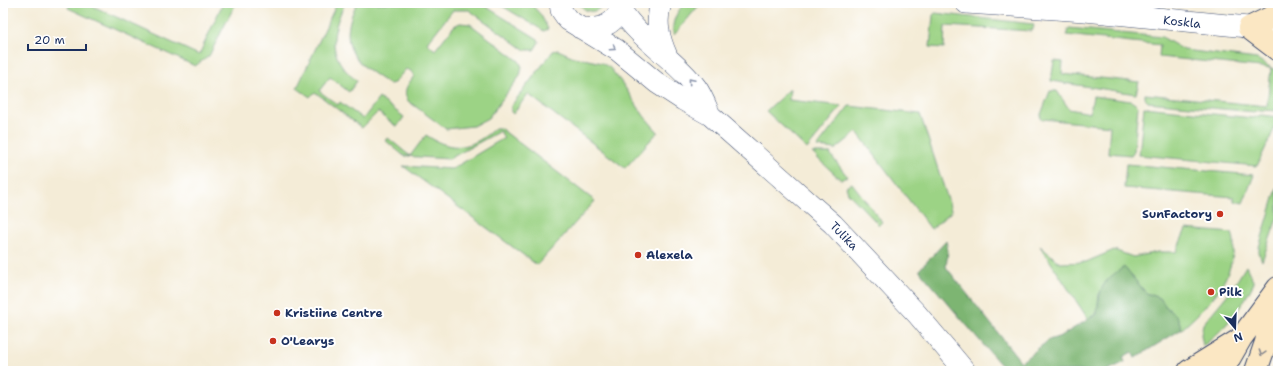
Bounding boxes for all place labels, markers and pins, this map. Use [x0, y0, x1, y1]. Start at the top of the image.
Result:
place label: SunFactory [1142, 206, 1212, 222]
marker: SunFactory [1215, 209, 1225, 219]
place label: Alexela [646, 247, 694, 263]
marker: Alexela [633, 250, 643, 260]
place label: Pilk [1219, 284, 1242, 300]
marker: Pilk [1206, 287, 1216, 297]
place label: Kristiine Centre [285, 305, 383, 321]
marker: Kristiine Centre [272, 308, 282, 318]
place label: O'Learys [281, 333, 334, 349]
marker: O'Learys [268, 336, 278, 346]

